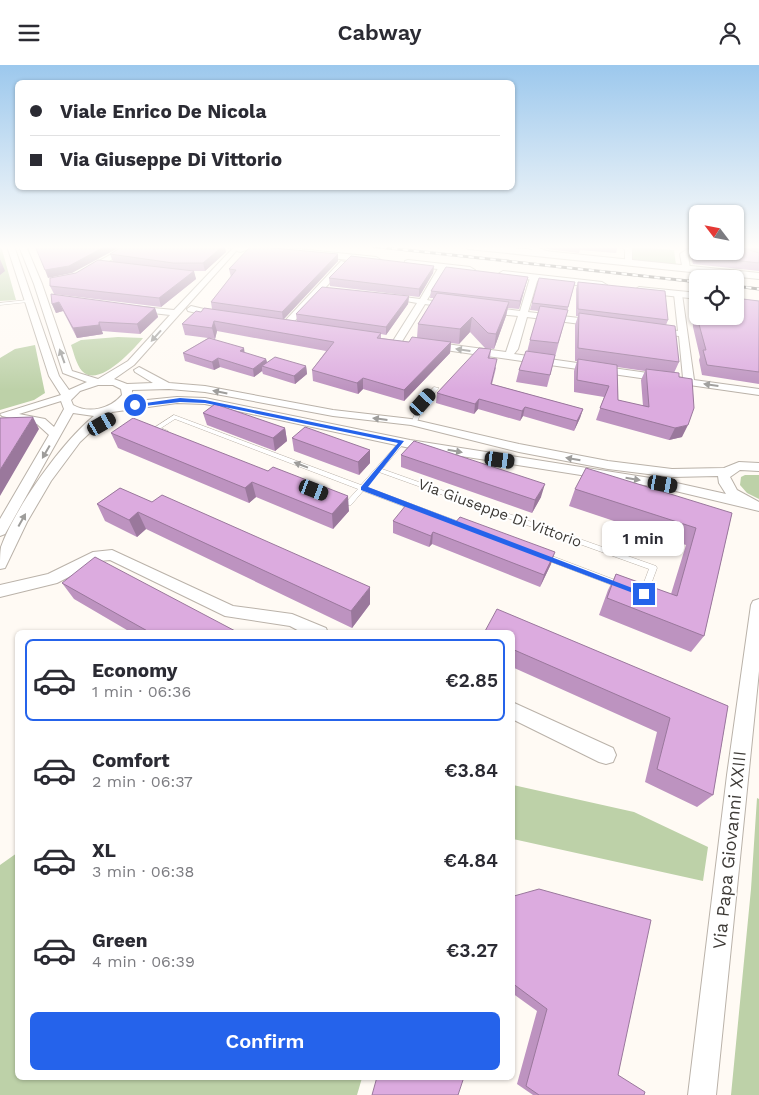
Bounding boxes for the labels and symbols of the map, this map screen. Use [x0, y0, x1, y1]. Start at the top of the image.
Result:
north arrow [689, 205, 744, 260]
one-way arrow [150, 330, 162, 342]
one-way arrow [455, 346, 471, 354]
one-way arrow [58, 348, 66, 363]
one-way arrow [702, 381, 718, 389]
car [407, 386, 438, 418]
one-way arrow [212, 388, 228, 396]
route start [124, 394, 146, 416]
car [85, 410, 118, 438]
one-way arrow [372, 415, 388, 423]
one-way arrow [42, 445, 51, 458]
one-way arrow [447, 448, 463, 456]
car [484, 450, 515, 470]
one-way arrow [565, 455, 581, 463]
one-way arrow [294, 461, 309, 468]
car [646, 474, 679, 494]
street label: Via Giuseppe Di Vittorio [416, 475, 584, 551]
one-way arrow [625, 476, 641, 484]
car [297, 478, 330, 502]
one-way arrow [18, 513, 26, 528]
callout: 1 min [603, 521, 685, 557]
route end [633, 583, 655, 605]
street label: Via Papa Giovanni XXIII [708, 750, 750, 950]

